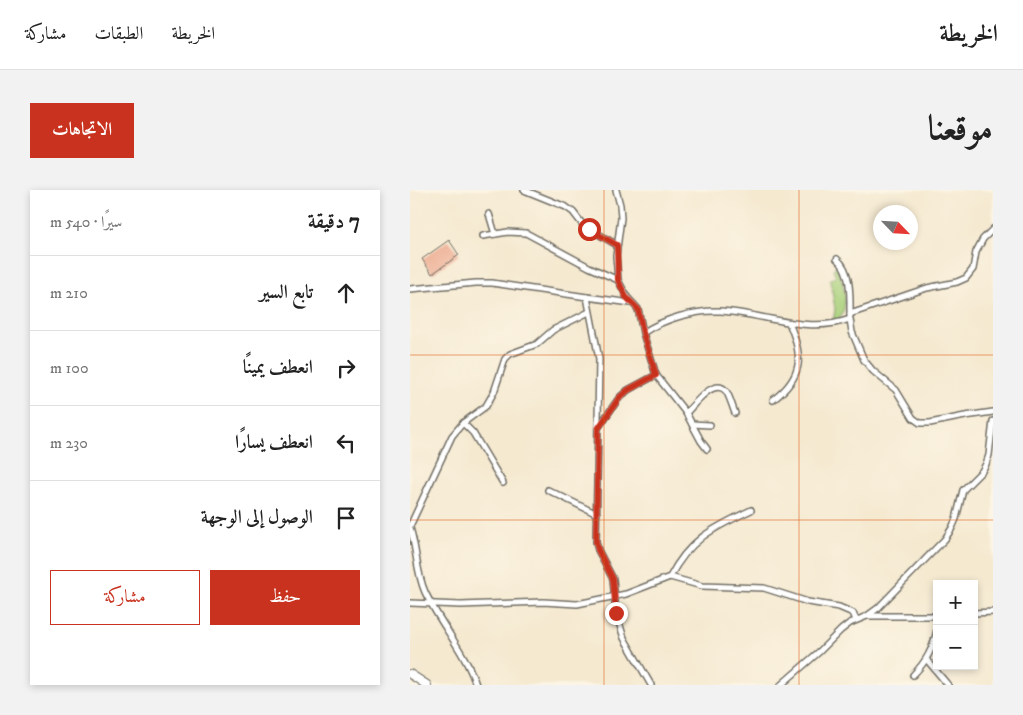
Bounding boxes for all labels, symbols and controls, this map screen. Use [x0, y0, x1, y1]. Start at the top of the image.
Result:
text: الخريطة [940, 19, 998, 49]
text: مشاركة [25, 23, 66, 45]
text: الطبقات [94, 23, 143, 45]
text: الخريطة [171, 23, 215, 45]
button: الاتجاهات [30, 103, 134, 158]
text: موقعنا [928, 107, 993, 151]
north arrow [873, 205, 918, 250]
text: 7 دقيقة [308, 209, 360, 235]
text: سيرًا · 540 m [50, 212, 122, 232]
route start [578, 218, 601, 241]
icon: ahead [332, 279, 360, 307]
text: تابع السير [259, 281, 313, 304]
text: 210 m [50, 283, 88, 303]
icon: right [332, 354, 360, 382]
text: انعطف يمينًا [243, 356, 313, 379]
text: 100 m [50, 358, 89, 378]
icon: left [332, 429, 360, 457]
text: انعطف يسارًا [235, 431, 313, 454]
text: 230 m [50, 433, 88, 453]
icon: arrive [332, 504, 360, 532]
text: الوصول إلى الوجهة [201, 506, 313, 529]
button: مشاركة [50, 570, 200, 625]
button: حفظ [210, 570, 360, 625]
map controls [933, 580, 978, 670]
button: + [933, 580, 978, 625]
route end [605, 602, 628, 625]
button: − [933, 625, 978, 670]

